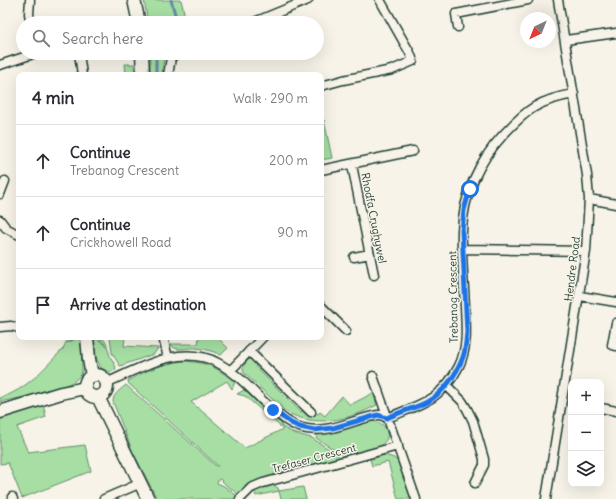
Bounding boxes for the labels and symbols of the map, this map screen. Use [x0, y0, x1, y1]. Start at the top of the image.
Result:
north arrow [520, 12, 556, 48]
street label: Rhodfa Crughywel [358, 171, 390, 265]
route start [461, 180, 479, 198]
street label: Hendre Road [561, 235, 583, 302]
street label: Trebanog Crescent [445, 250, 461, 343]
route end [264, 401, 282, 419]
street label: Trefaser Crescent [270, 440, 358, 476]

